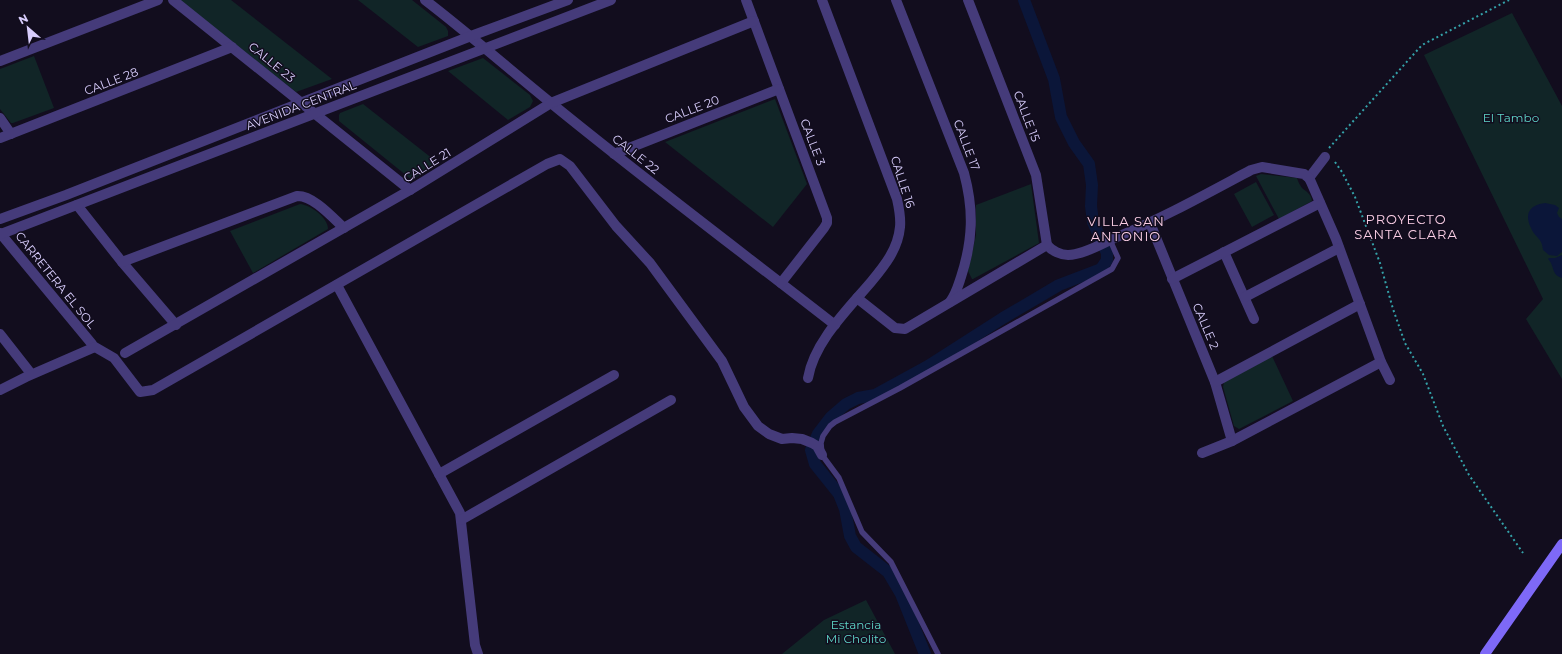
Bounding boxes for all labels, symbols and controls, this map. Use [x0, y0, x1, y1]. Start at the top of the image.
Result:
north arrow [8, 8, 48, 48]
text: N [16, 11, 31, 27]
street label: CALLE 23 [246, 39, 299, 86]
street label: CALLE 28 [82, 64, 140, 98]
street label: AVENIDA CENTRAL [244, 77, 358, 133]
street label: CALLE 15 [1010, 88, 1044, 144]
street label: CALLE 20 [663, 92, 721, 126]
park label: El Tambo [1483, 110, 1539, 125]
street label: CALLE 3 [797, 116, 829, 168]
street label: CALLE 17 [950, 117, 984, 173]
street label: CALLE 22 [609, 131, 663, 177]
street label: CALLE 21 [400, 145, 454, 185]
street label: CALLE 16 [888, 154, 918, 210]
district label: PROYECTO SANTA CLARA [1354, 211, 1458, 242]
district label: VILLA SAN ANTONIO [1087, 213, 1165, 244]
street label: CARRETERA EL SOL [12, 228, 100, 332]
street label: CALLE 2 [1190, 301, 1223, 352]
park label: Estancia Mi Cholito [826, 617, 886, 646]

